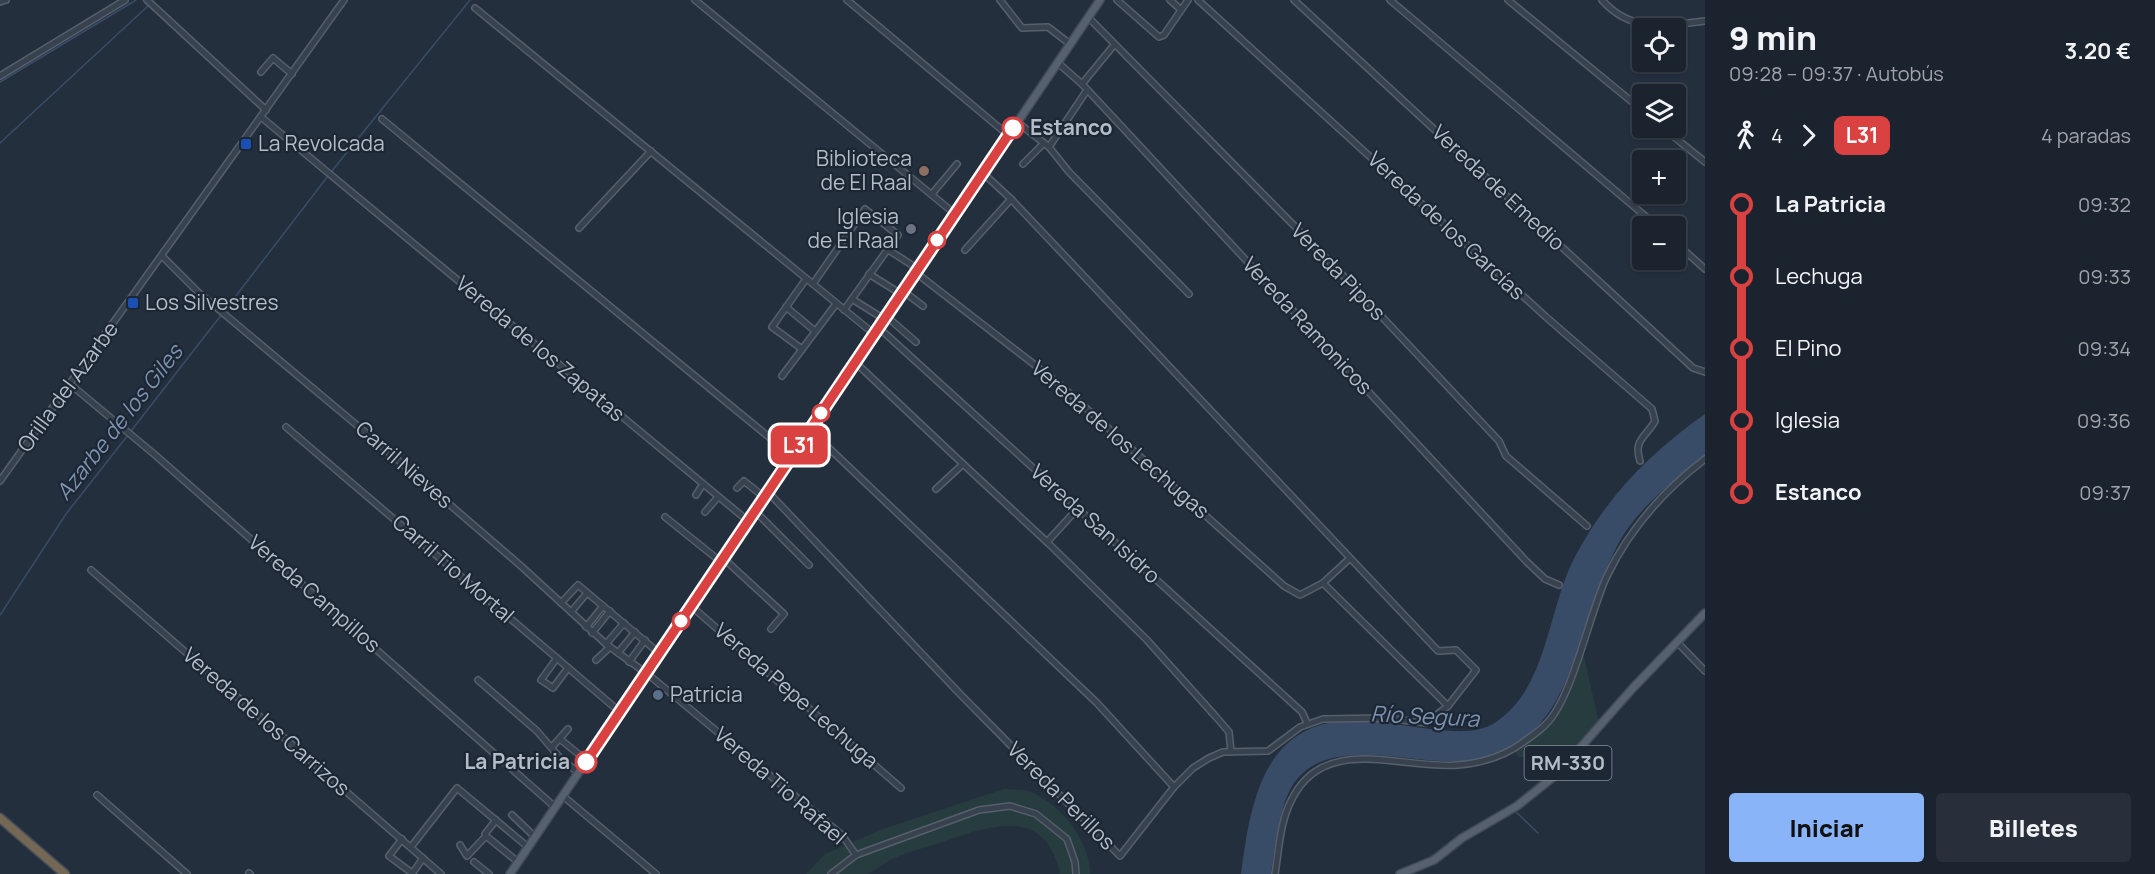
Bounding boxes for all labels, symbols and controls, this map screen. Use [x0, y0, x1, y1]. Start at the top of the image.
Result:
text: 9 min [1729, 15, 1817, 60]
map controls [1632, 18, 1686, 270]
button: locate [1632, 18, 1686, 72]
text: 3.20 € [2065, 36, 2131, 66]
text: 09:28 – 09:37 · Autobús [1729, 60, 1944, 87]
button: layers [1632, 84, 1686, 138]
place label: Estanco [1030, 113, 1113, 141]
marker: Estanco [1002, 117, 1024, 139]
street label: Vereda de Emedio [1426, 118, 1571, 256]
icon: walk [1729, 119, 1762, 152]
icon: forward [1792, 119, 1825, 152]
text: L31 [1846, 121, 1878, 149]
text: 4 [1771, 122, 1783, 149]
text: 4 paradas [2041, 122, 2131, 149]
place label: La Revolcada [258, 129, 385, 157]
marker: La Revolcada [239, 137, 253, 151]
place label: Biblioteca de El Raal [816, 144, 912, 196]
street label: Vereda de los Garcías [1362, 145, 1531, 306]
button: + [1632, 150, 1686, 204]
marker: Biblioteca de El Raal [917, 164, 931, 178]
text: La Patricia [1775, 189, 1886, 219]
text: 09:32 [2078, 191, 2131, 218]
place label: Iglesia de El Raal [808, 202, 899, 254]
button: − [1632, 216, 1686, 270]
street label: Vereda Pipos [1285, 217, 1392, 326]
marker: Iglesia de El Raal [904, 222, 918, 236]
unlabelled marker [928, 231, 946, 249]
street label: Vereda Ramonicos [1237, 250, 1379, 400]
text: Lechuga [1775, 261, 1863, 291]
text: 09:33 [2078, 263, 2131, 290]
street label: Vereda de los Zapatas [450, 269, 631, 427]
place label: Los Silvestres [145, 288, 279, 316]
marker: Los Silvestres [126, 296, 140, 310]
street label: Orilla del Azarbe [10, 316, 124, 457]
text: El Pino [1775, 333, 1842, 363]
text: 09:34 [2078, 335, 2131, 362]
water label: Azarbe de los Giles [49, 337, 190, 506]
street label: Vereda de los Lechugas [1026, 354, 1216, 524]
unlabelled marker [812, 404, 830, 422]
text: Iglesia [1775, 405, 1840, 435]
text: 09:36 [2077, 407, 2131, 434]
street label: Carril Nieves [350, 414, 459, 514]
line badge: L31 [764, 426, 834, 464]
text: L31 [783, 431, 815, 459]
street label: Vereda San Isidro [1025, 457, 1167, 589]
text: Estanco [1775, 477, 1862, 507]
text: 09:37 [2079, 479, 2131, 506]
street label: Carril Tio Mortal [387, 508, 520, 629]
street label: Vereda Campillos [243, 528, 387, 658]
unlabelled marker [672, 612, 690, 630]
street label: Vereda Pepe Lechuga [709, 616, 885, 774]
street label: Vereda de los Carrizos [177, 641, 356, 802]
place label: Patricia [670, 680, 743, 708]
marker: Patricia [651, 688, 665, 702]
water label: Río Segura [1370, 698, 1482, 734]
street label: Vereda Tio Rafael [709, 720, 853, 850]
street label: Vereda Perillos [1002, 735, 1122, 855]
road number: RM-330 [1524, 746, 1612, 780]
place label: La Patricia [464, 747, 570, 775]
marker: La Patricia [575, 751, 597, 773]
button: Iniciar [1729, 793, 1924, 862]
button: Billetes [1936, 793, 2131, 862]

